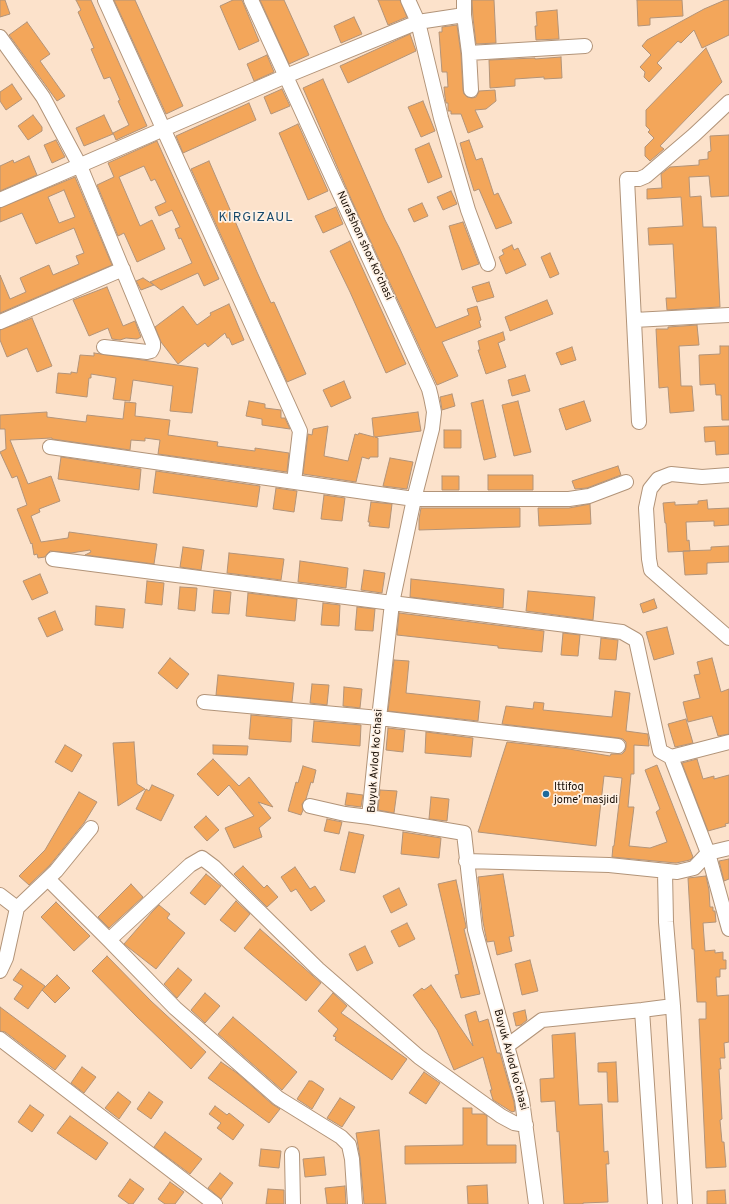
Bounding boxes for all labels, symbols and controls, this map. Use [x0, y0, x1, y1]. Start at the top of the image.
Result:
street label: Nurafshon shox ko'chasi [333, 189, 395, 303]
district label: KIRGIZAUL [219, 210, 293, 226]
street label: Buyuk Avlod koʻchasi [366, 709, 386, 813]
place label: Ittifoq jome’ masjidi [554, 781, 618, 807]
marker: Ittifoq jome’ masjidi [541, 789, 551, 799]
street label: Buyuk Avlod koʻchasi [490, 1008, 530, 1112]

